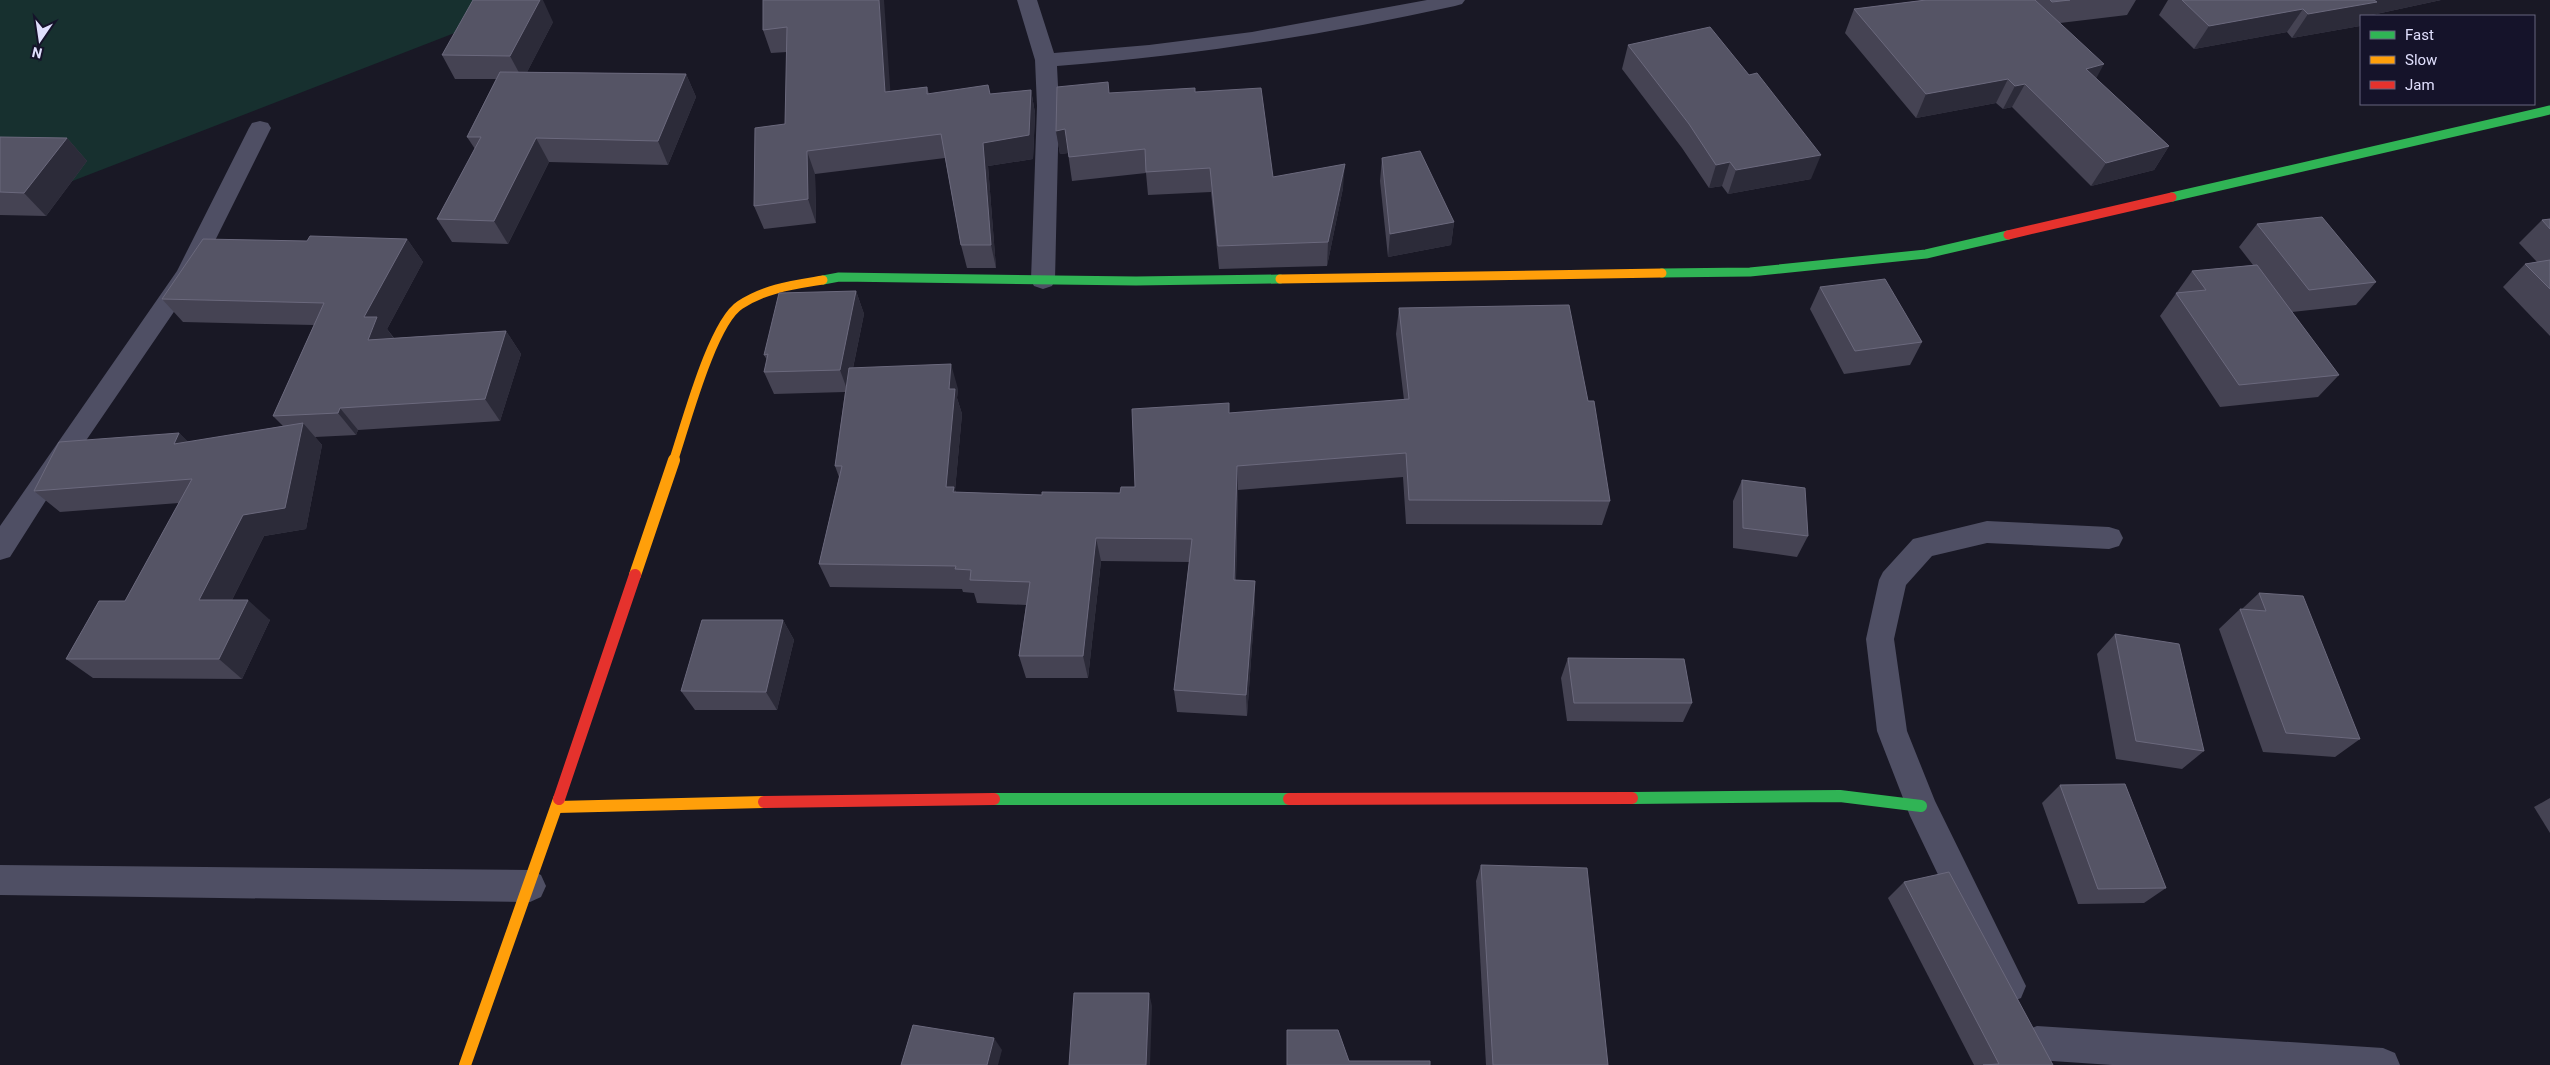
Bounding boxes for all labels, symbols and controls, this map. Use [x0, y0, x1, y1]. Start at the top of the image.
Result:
north arrow [15, 15, 65, 65]
legend [2360, 15, 2535, 105]
text: Fast [2405, 26, 2434, 44]
text: N [30, 44, 44, 62]
text: Slow [2405, 51, 2437, 69]
text: Jam [2405, 76, 2435, 94]

